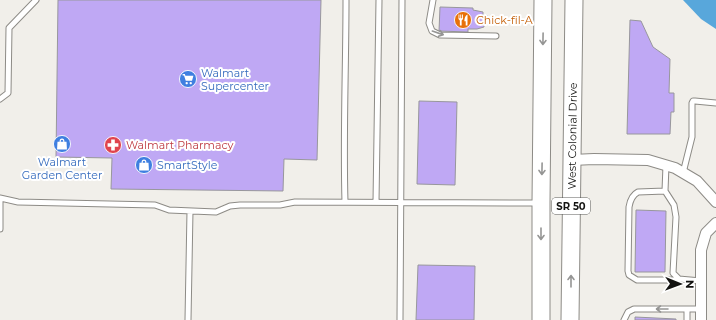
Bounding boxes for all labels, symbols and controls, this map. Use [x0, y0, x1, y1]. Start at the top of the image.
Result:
restaurant icon: Chick-fil-A [453, 10, 473, 30]
place label: Chick-fil-A [476, 13, 533, 27]
one-way arrow [432, 30, 445, 37]
one-way arrow [539, 32, 547, 45]
place label: Walmart Supercenter [201, 66, 269, 93]
supermarket icon: Walmart Supercenter [178, 69, 198, 89]
street label: West Colonial Drive [565, 82, 580, 190]
shop icon: Walmart Garden Center [52, 134, 72, 154]
pharmacy icon: Walmart Pharmacy [103, 135, 123, 155]
place label: Walmart Pharmacy [126, 138, 234, 152]
place label: Walmart Garden Center [22, 155, 102, 182]
shop icon: SmartStyle [134, 155, 154, 175]
place label: SmartStyle [157, 158, 218, 172]
one-way arrow [538, 162, 546, 175]
road number: SR 50 [552, 198, 590, 214]
one-way arrow [537, 227, 545, 240]
north arrow [660, 264, 700, 304]
one-way arrow [567, 275, 575, 288]
text: N [683, 280, 697, 289]
one-way arrow [656, 305, 669, 313]

